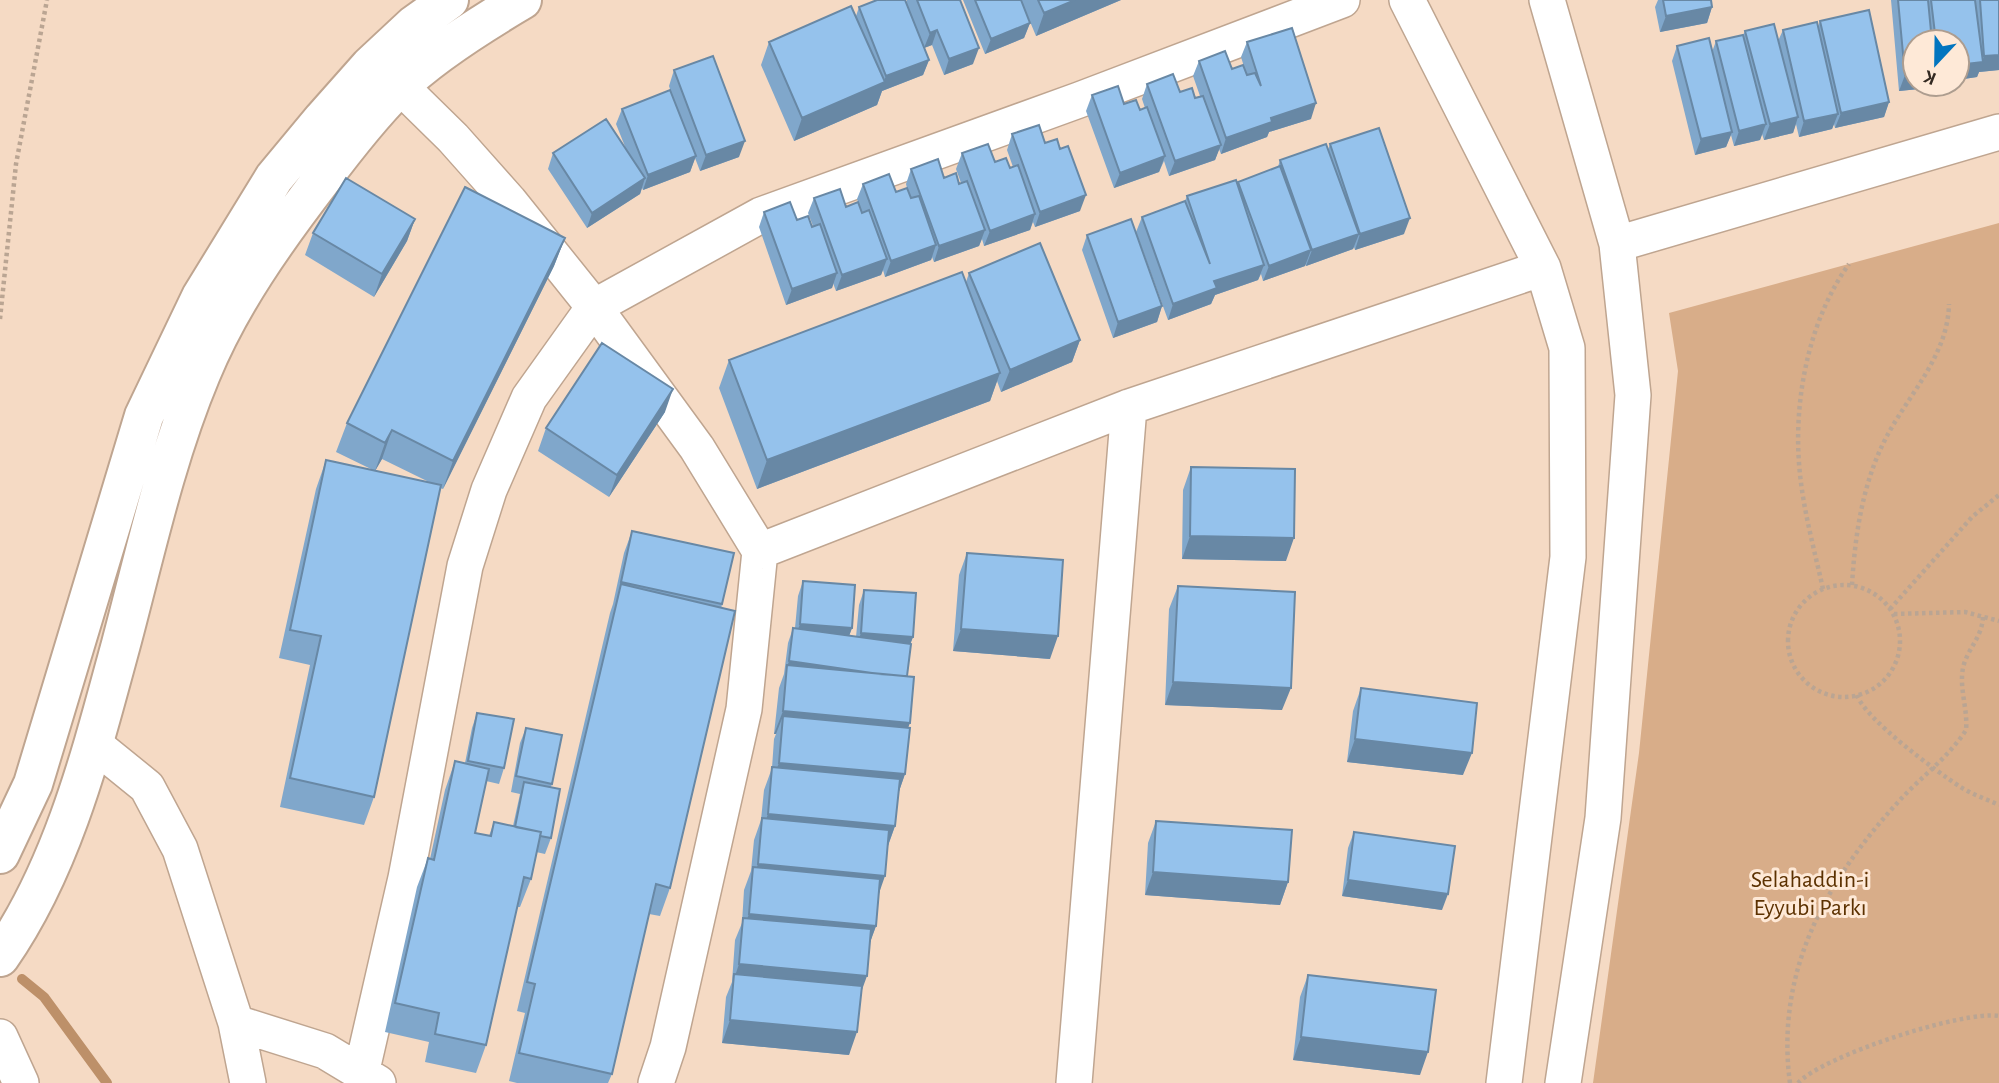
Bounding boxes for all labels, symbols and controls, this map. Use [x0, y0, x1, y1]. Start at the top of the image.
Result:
north arrow [1901, 28, 1971, 98]
text: K [1921, 66, 1939, 88]
park label: Selahaddin-i Eyyubi Parkı [1751, 868, 1869, 920]

